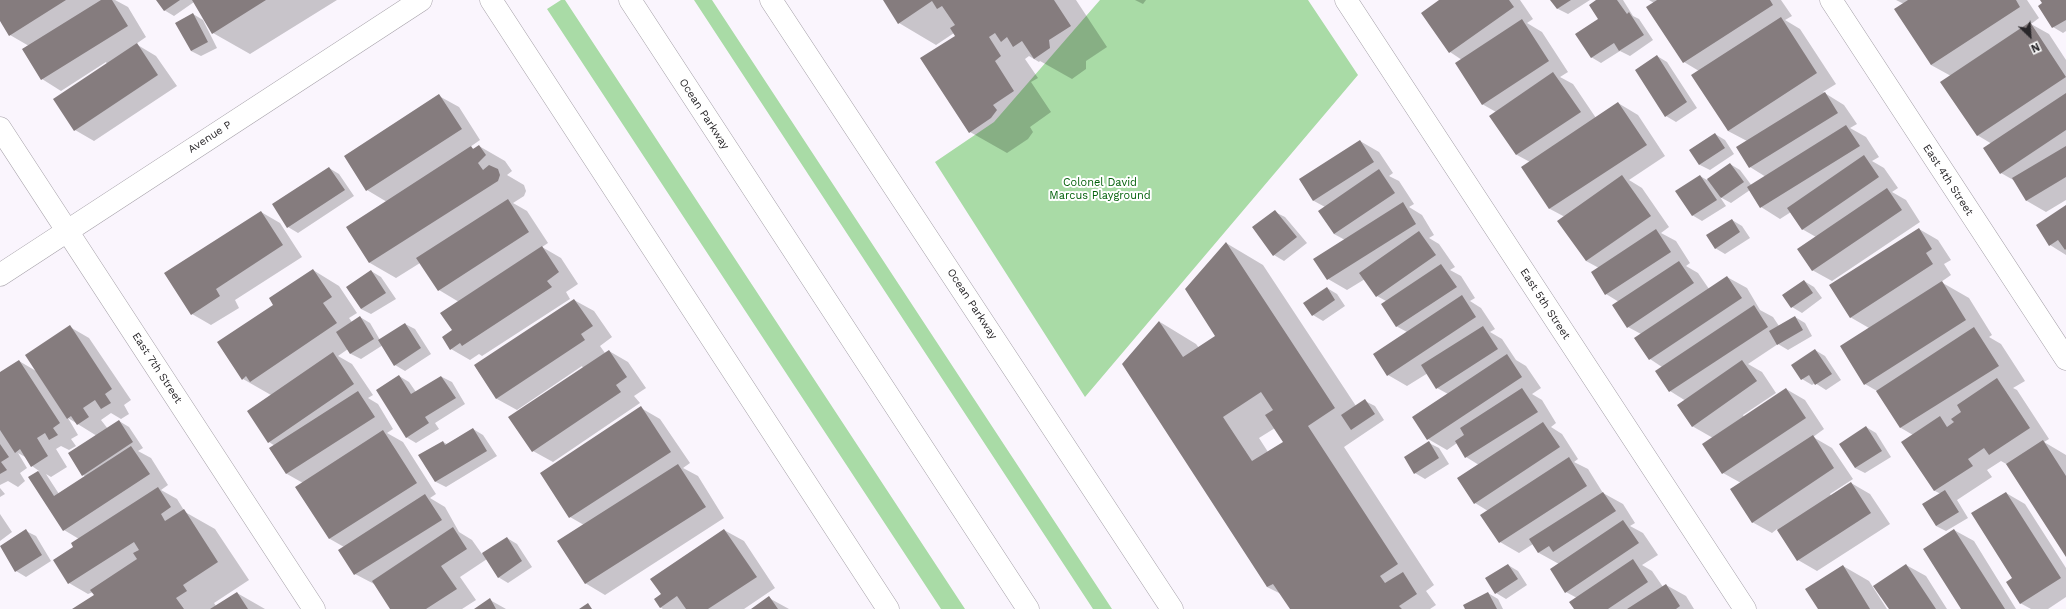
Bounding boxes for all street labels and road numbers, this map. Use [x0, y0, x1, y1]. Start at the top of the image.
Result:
street label: Ocean Parkway [676, 76, 732, 152]
street label: Avenue P [186, 118, 234, 156]
street label: East 4th Street [1920, 142, 1976, 218]
street label: Ocean Parkway [944, 266, 1000, 342]
street label: East 5th Street [1517, 266, 1573, 342]
street label: East 7th Street [129, 330, 185, 406]

